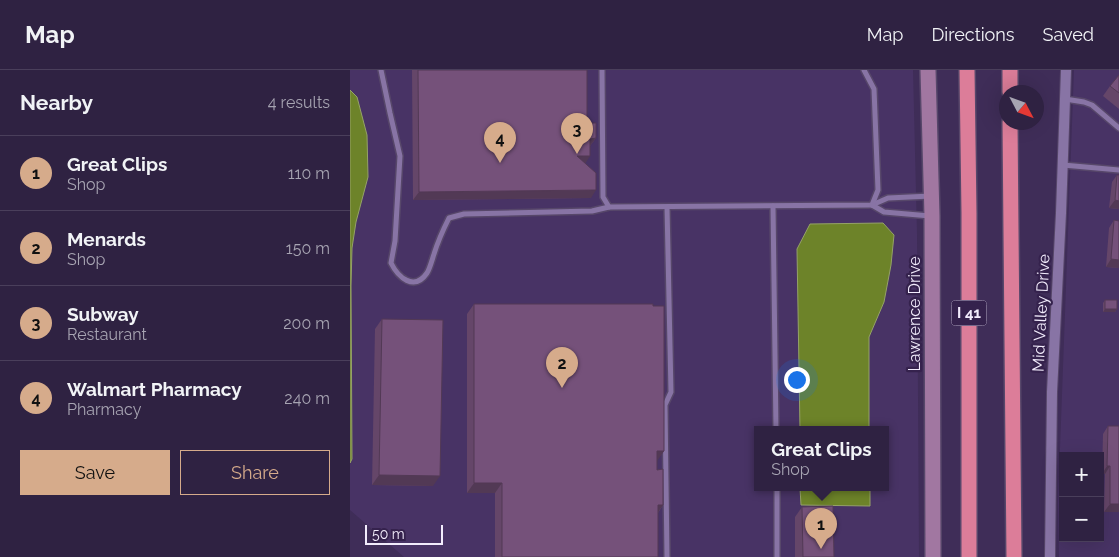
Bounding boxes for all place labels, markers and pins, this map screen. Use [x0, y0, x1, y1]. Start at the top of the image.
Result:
pin: 3 [561, 113, 593, 154]
pin: 4 [484, 122, 516, 163]
pin: 2 [546, 347, 578, 388]
pin: 1 [805, 508, 837, 549]

